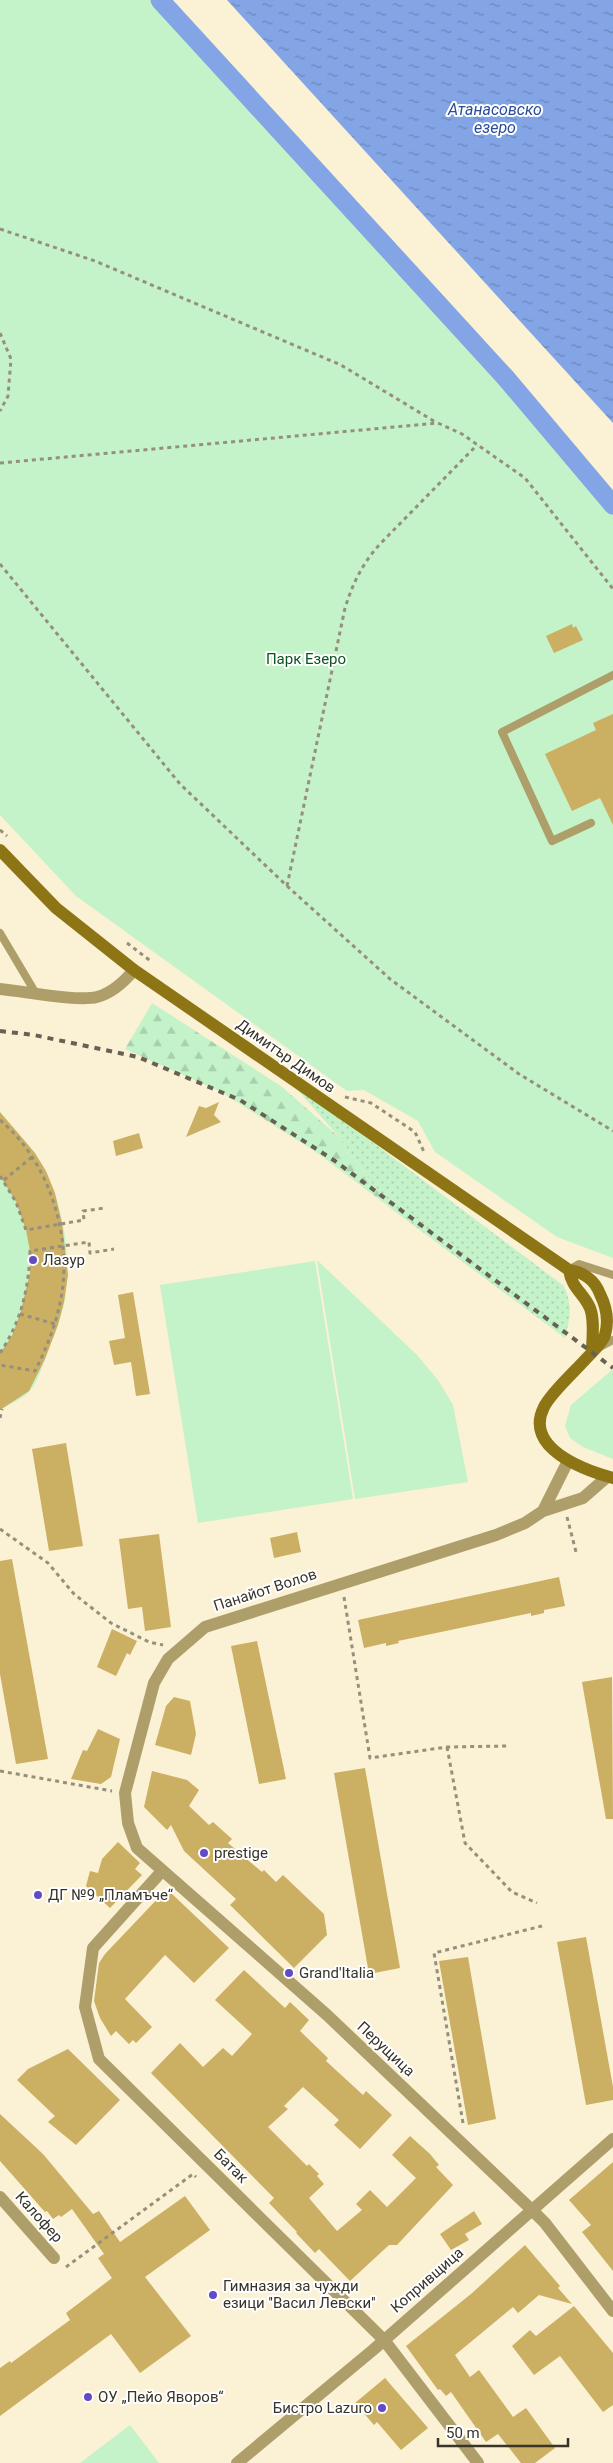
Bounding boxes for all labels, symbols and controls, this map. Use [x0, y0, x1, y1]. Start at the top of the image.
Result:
water label: Атанасовско езеро [447, 100, 542, 137]
park label: Парк Езеро [266, 650, 346, 668]
street label: Димитър Димов [233, 1015, 339, 1097]
place label: Лазур [43, 1251, 85, 1269]
marker: Лазур [27, 1254, 39, 1266]
street label: Панайот Волов [211, 1565, 319, 1615]
place label: prestige [214, 1844, 268, 1862]
marker: prestige [198, 1847, 210, 1859]
place label: ДГ №9 „Пламъче“ [48, 1886, 174, 1904]
marker: ДГ №9 „Пламъче“ [32, 1889, 44, 1901]
place label: Grand'Italia [299, 1964, 374, 1982]
marker: Grand'Italia [283, 1967, 295, 1979]
street label: Перущица [353, 2018, 419, 2080]
street label: Батак [210, 2145, 252, 2187]
street label: Калофер [11, 2188, 67, 2246]
street label: Копривщица [387, 2244, 467, 2316]
place label: Гимназия за чужди езици ''Васил Левски'' [223, 2277, 376, 2312]
marker: Гимназия за чужди езици ''Васил Левски'' [207, 2289, 219, 2301]
place label: ОУ „Пейо Яворов“ [98, 2388, 224, 2406]
marker: ОУ „Пейо Яворов“ [82, 2391, 94, 2403]
place label: Бистро Lazuro [273, 2399, 372, 2417]
marker: Бистро Lazuro [376, 2402, 388, 2414]
scale bar [438, 2416, 568, 2448]
text: 50 m [446, 2424, 480, 2442]

